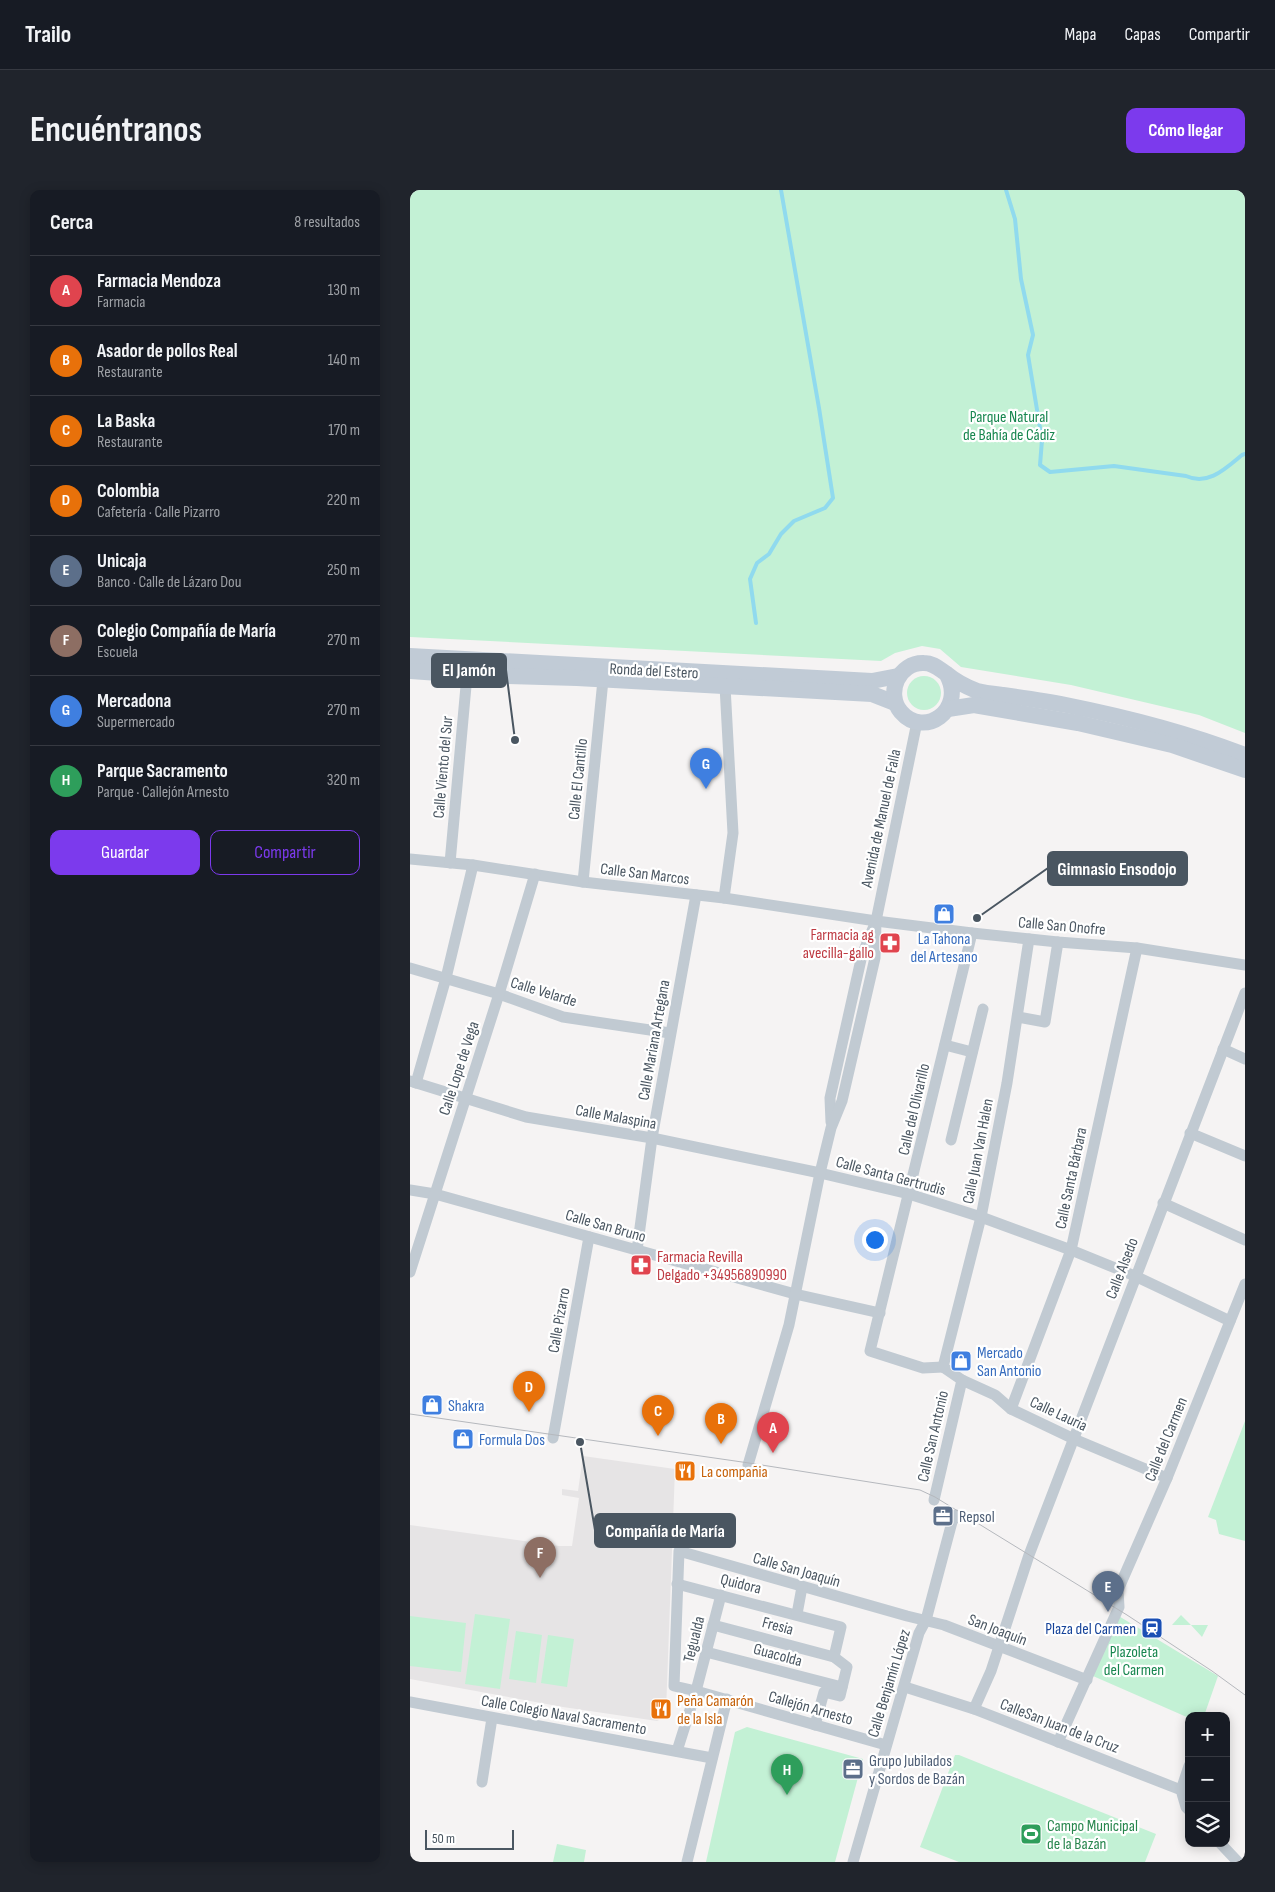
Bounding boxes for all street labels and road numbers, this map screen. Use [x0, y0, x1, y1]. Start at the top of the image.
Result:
street label: Ronda del Estero [609, 660, 699, 683]
street label: Calle Viento del Sur [430, 715, 457, 819]
street label: Calle El Cantillo [565, 738, 592, 821]
street label: Avenida de Manuel de Falla [857, 747, 905, 890]
street label: Calle San Marcos [599, 860, 691, 889]
street label: Calle San Onofre [1017, 913, 1106, 940]
street label: Calle Velarde [508, 973, 579, 1012]
street label: Calle Mariana Artegana [635, 979, 674, 1102]
street label: Calle Lope de Vega [435, 1019, 484, 1118]
street label: Calle del Olivarillo [895, 1062, 934, 1157]
street label: Calle Juan Van Halen [959, 1097, 998, 1206]
street label: Calle Malaspina [574, 1101, 658, 1134]
street label: Calle Santa Bárbara [1051, 1126, 1091, 1231]
street label: Calle Santa Gertrudis [834, 1153, 948, 1200]
street label: Calle San Bruno [563, 1206, 648, 1247]
street label: Calle Alsedo [1102, 1235, 1143, 1302]
street label: Calle Pizarro [544, 1286, 575, 1354]
street label: Calle San Antonio [914, 1389, 953, 1484]
street label: Calle Lauria [1027, 1393, 1090, 1436]
street label: Calle del Carmen [1141, 1395, 1192, 1484]
street label: Calle San Joaquín [751, 1549, 843, 1592]
street label: Quidora [718, 1570, 763, 1599]
street label: San Joaquín [965, 1610, 1030, 1650]
street label: Fresia [760, 1613, 795, 1640]
street label: Tegualda [680, 1614, 709, 1664]
street label: Calle Benjamín López [864, 1627, 915, 1740]
street label: Guacolda [751, 1640, 804, 1671]
street label: Callejón Arnesto [766, 1687, 855, 1730]
street label: Calle Colegio Naval Sacramento [480, 1692, 648, 1739]
street label: CalleSan Juan de la Cruz [997, 1695, 1122, 1758]

